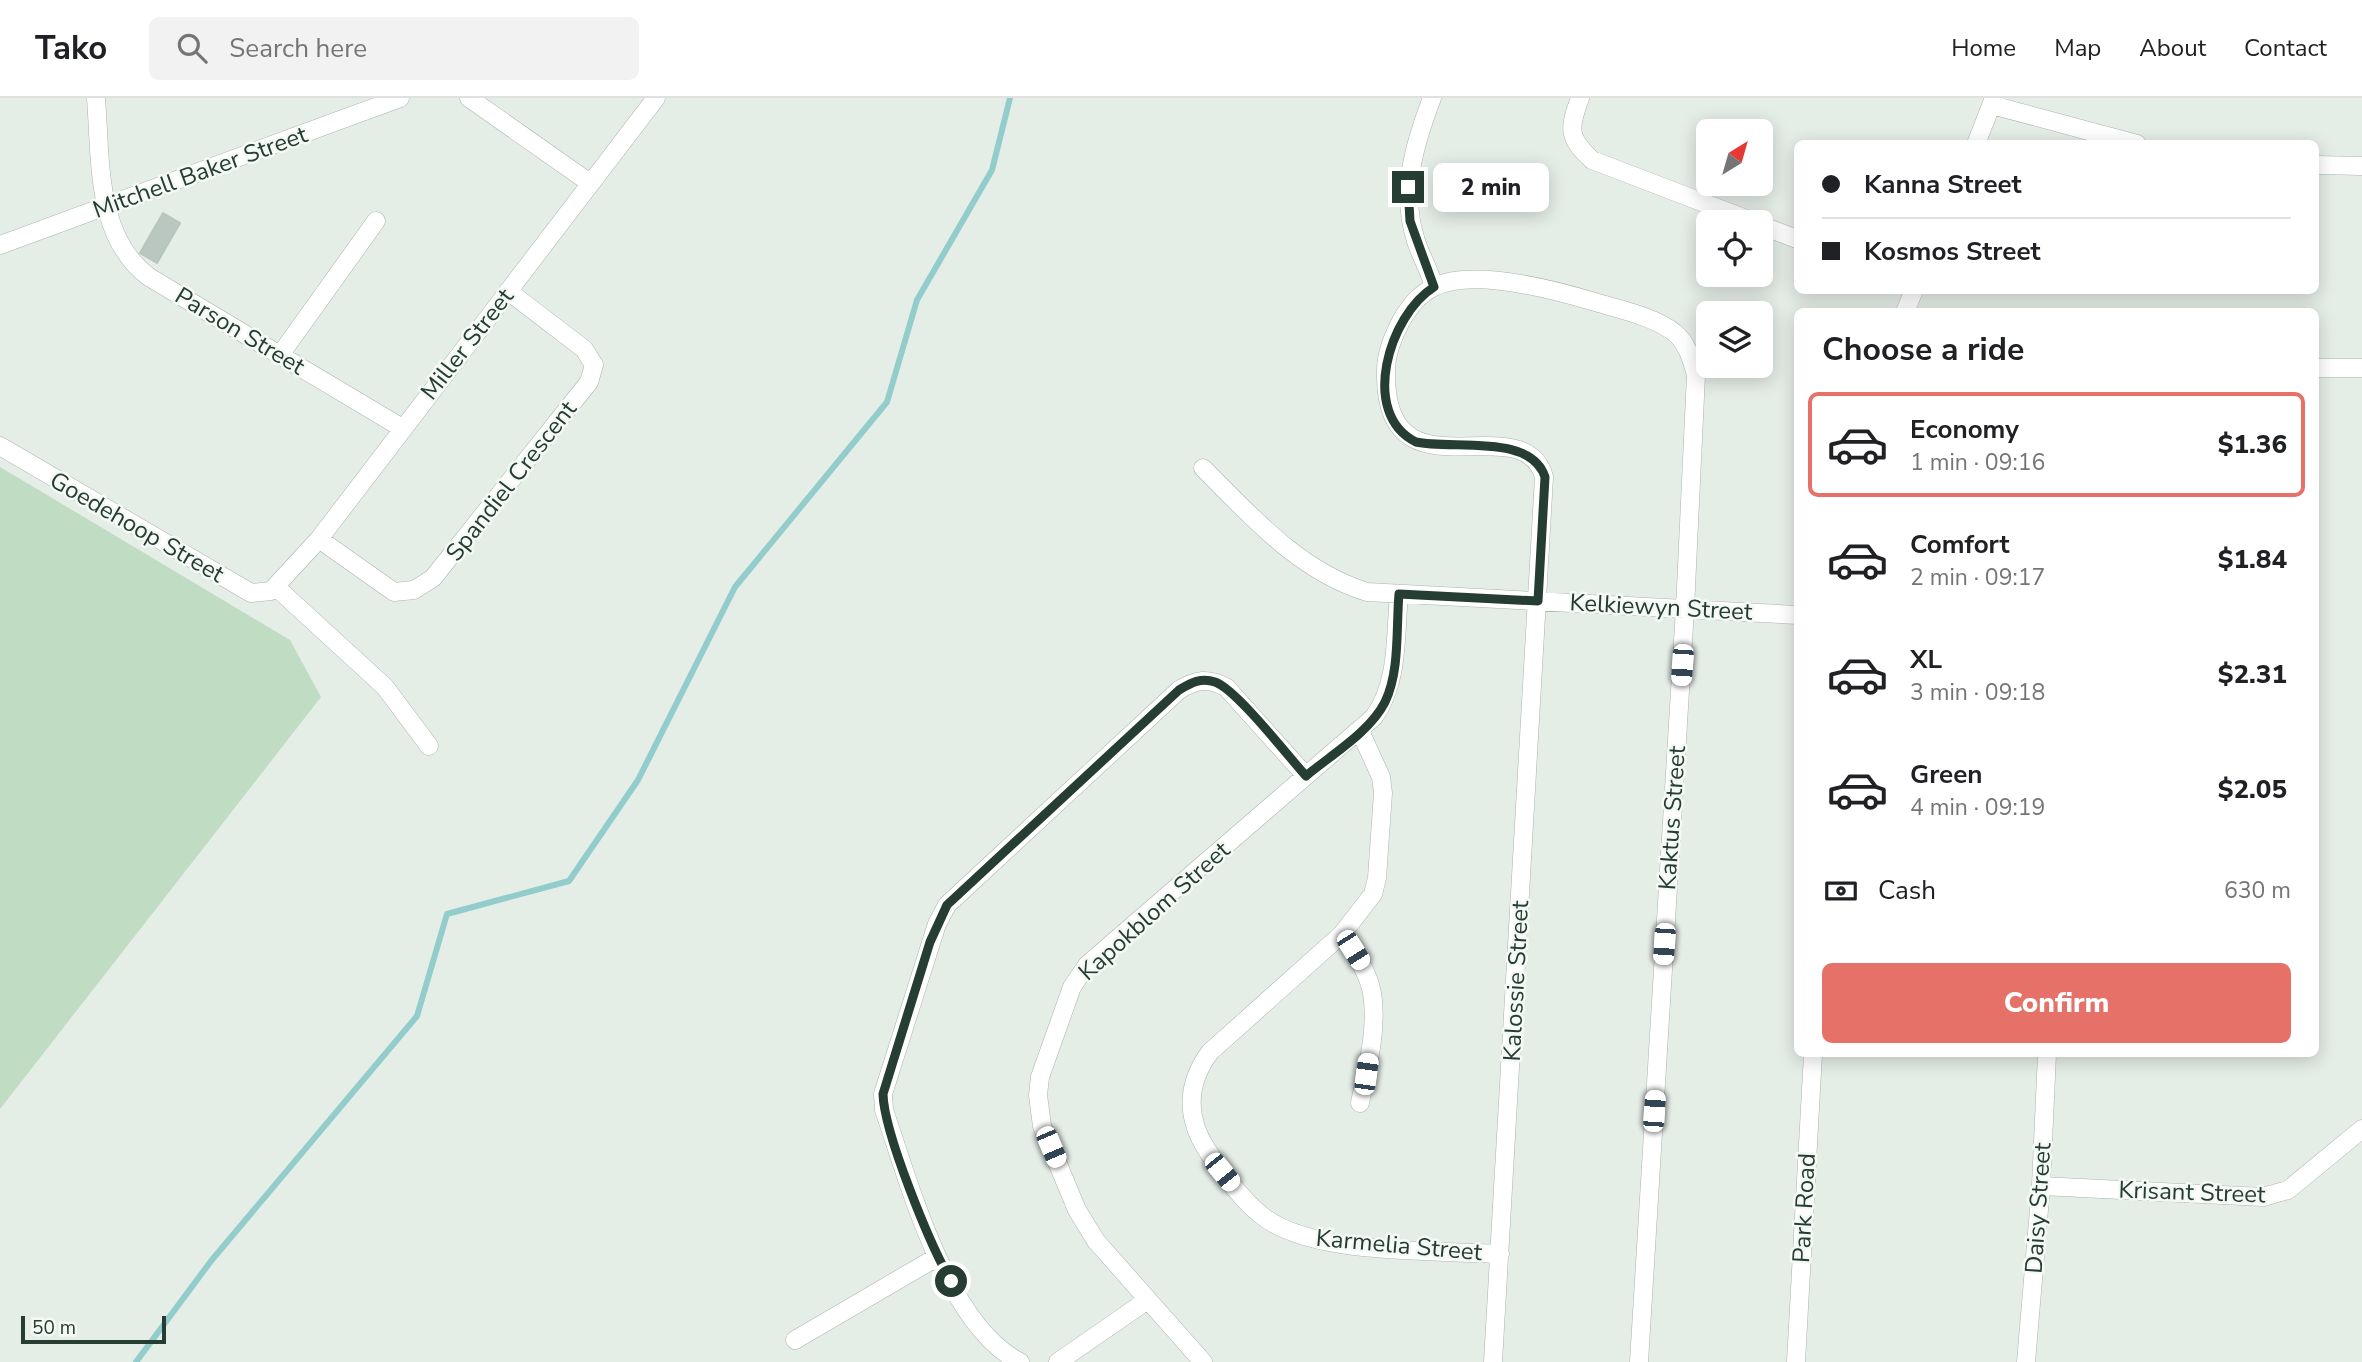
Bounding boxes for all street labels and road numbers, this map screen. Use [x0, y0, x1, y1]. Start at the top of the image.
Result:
street label: Mitchell Baker Street [88, 118, 312, 226]
street label: Parson Street [169, 280, 311, 383]
street label: Miller Street [413, 281, 521, 406]
street label: Spandiel Crescent [438, 394, 584, 568]
street label: Goedehoop Street [44, 464, 230, 590]
street label: Kelkiewyn Street [1569, 586, 1754, 628]
street label: Kaktus Street [1651, 744, 1693, 891]
street label: Kapokblom Street [1071, 834, 1237, 988]
street label: Kalossie Street [1496, 899, 1536, 1062]
street label: Daisy Street [2017, 1141, 2059, 1275]
street label: Park Road [1785, 1152, 1823, 1264]
street label: Krisant Street [2118, 1173, 2267, 1211]
street label: Karmelia Street [1315, 1222, 1484, 1268]

